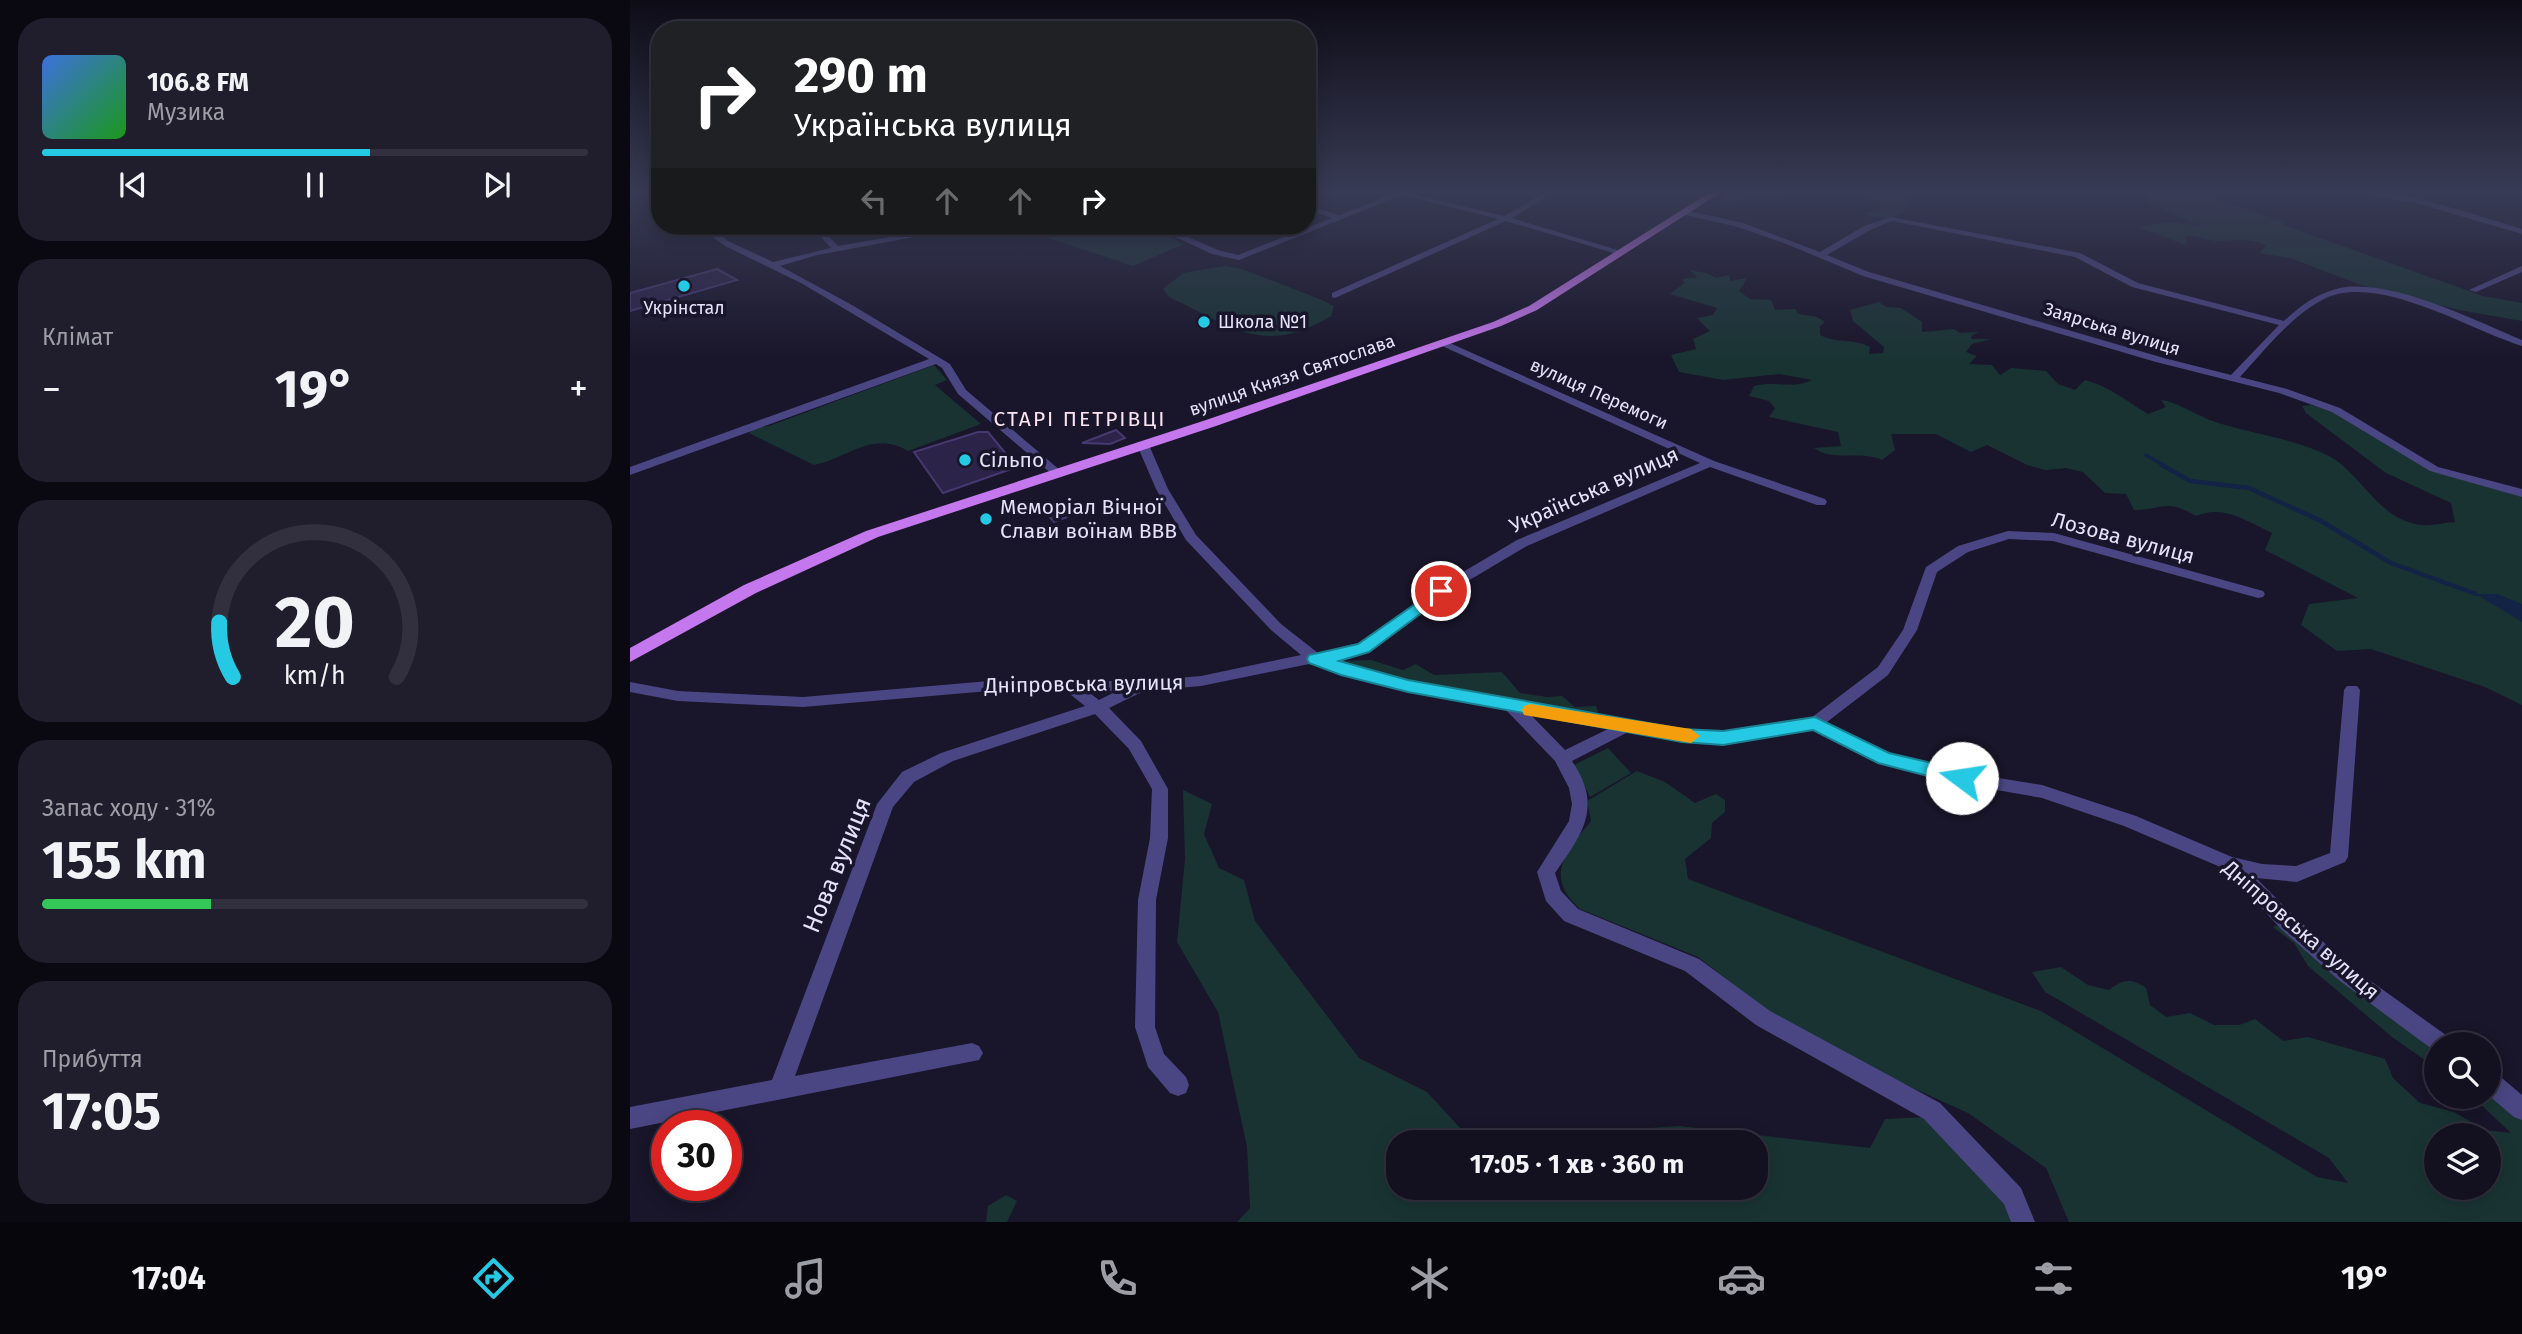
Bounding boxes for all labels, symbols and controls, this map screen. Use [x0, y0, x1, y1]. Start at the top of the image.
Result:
text: 290 m [794, 46, 928, 105]
icon: right [679, 49, 770, 140]
text: 106.8 FM [147, 67, 249, 98]
text: Музика [147, 98, 225, 126]
text: Українська вулиця [794, 106, 1072, 144]
icon: previous [114, 166, 152, 204]
icon: pause [296, 166, 334, 204]
icon: next [478, 166, 516, 204]
icon: left [855, 182, 893, 220]
icon: ahead [928, 182, 966, 220]
icon: ahead [1001, 182, 1039, 220]
icon: right [1074, 182, 1112, 220]
marker: Укрінстал [676, 278, 692, 294]
place label: Укрінстал [643, 297, 725, 319]
street label: Заярська вулиця [2041, 298, 2183, 360]
place label: Школа №1 [1218, 311, 1307, 333]
marker: Школа №1 [1196, 314, 1212, 330]
text: Клімат [42, 323, 113, 351]
street label: вулиця Князя Святослава [1186, 329, 1398, 421]
street label: вулиця Перемоги [1527, 354, 1671, 434]
text: 19° [275, 358, 355, 421]
text: − [42, 366, 61, 412]
text: + [569, 366, 588, 412]
district label: СТАРІ ПЕТРІВЦІ [994, 406, 1166, 432]
street label: Українська вулиця [1505, 441, 1683, 539]
place label: Сільпо [979, 447, 1044, 473]
marker: Сільпо [957, 452, 973, 468]
place label: Меморіал Вічної Слави воїнам ВВВ [1000, 494, 1177, 544]
street label: Лозова вулиця [2049, 506, 2197, 570]
marker: Меморіал Вічної Слави воїнам ВВВ [978, 511, 994, 527]
pin [1411, 561, 1471, 621]
icon: arrive [1422, 572, 1460, 610]
text: 20 [275, 579, 355, 666]
text: km/h [284, 661, 346, 691]
street label: Дніпровська вулиця [983, 669, 1184, 699]
position arrow [1925, 741, 1999, 815]
street label: Нова вулиця [797, 793, 877, 937]
text: Запас ходу · 31% [42, 794, 216, 822]
text: 155 km [42, 829, 207, 892]
street label: Дніпровська вулиця [2217, 854, 2385, 1005]
map controls [2424, 1032, 2501, 1200]
button: search [2424, 1032, 2501, 1109]
text: Прибуття [42, 1045, 143, 1073]
text: 17:05 [42, 1080, 161, 1143]
speed limit sign: 30 [651, 1110, 742, 1201]
button: layers [2424, 1123, 2501, 1200]
text: 17:05 · 1 хв · 360 m [1470, 1149, 1684, 1180]
icon: directions [469, 1254, 518, 1303]
icon: music [781, 1254, 830, 1303]
icon: phone [1093, 1254, 1142, 1303]
icon: climate [1405, 1254, 1454, 1303]
icon: car [1717, 1254, 1766, 1303]
icon: filters [2029, 1254, 2078, 1303]
text: 17:04 [132, 1259, 206, 1297]
text: 19° [2341, 1259, 2390, 1297]

